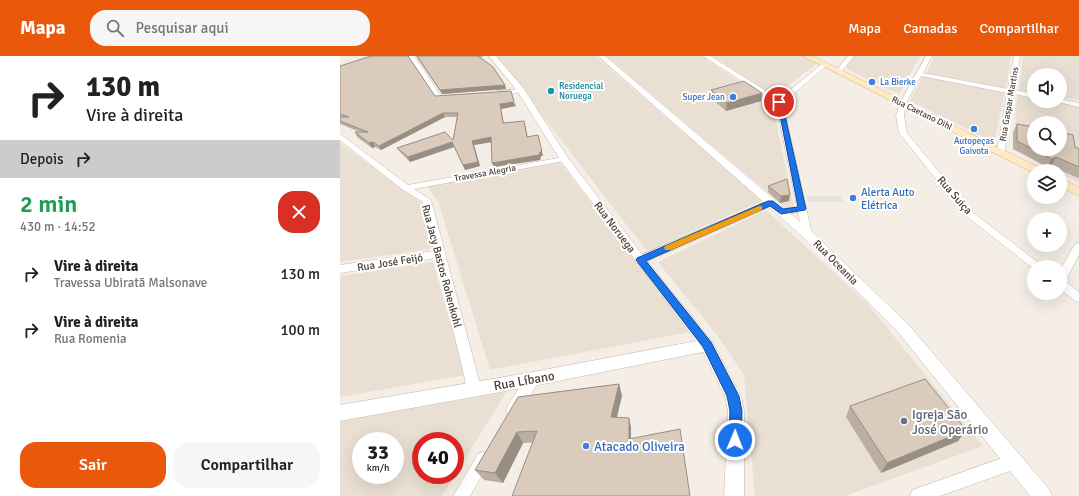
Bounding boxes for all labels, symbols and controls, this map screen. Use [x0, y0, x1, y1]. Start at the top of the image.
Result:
search box [90, 10, 370, 46]
text: Mapa [20, 16, 66, 40]
icon: search [104, 17, 126, 39]
text: Pesquisar aqui [136, 19, 229, 37]
text: Mapa [848, 20, 881, 37]
text: Camadas [903, 20, 957, 37]
text: Compartilhar [979, 20, 1059, 37]
street label: Rua Gaspar Martins [998, 66, 1021, 142]
map controls [1027, 68, 1067, 300]
button: sound [1027, 68, 1067, 108]
text: 130 m [86, 70, 160, 104]
icon: right [20, 72, 72, 124]
marker: La Bierke [867, 77, 877, 87]
place label: La Bierke [880, 77, 916, 88]
place label: Residencial Noruega [559, 81, 604, 102]
pin [762, 85, 796, 119]
marker: Residencial Noruega [546, 86, 556, 96]
icon: arrive [768, 91, 790, 113]
place label: Super Jean [682, 92, 725, 103]
marker: Super Jean [728, 92, 738, 102]
street label: Rua Caetano Dihl [890, 94, 954, 133]
text: Vire à direita [86, 104, 183, 126]
button: search [1027, 116, 1067, 156]
marker: Autopeças Gaivota [969, 124, 979, 134]
place label: Autopeças Gaivota [954, 136, 994, 157]
icon: right [72, 148, 94, 170]
text: Depois [20, 150, 64, 168]
street label: Travessa Alegria [453, 163, 517, 184]
button: layers [1027, 164, 1067, 204]
street label: Rua Suiça [935, 174, 975, 217]
place label: Alerta Auto Elétrica [861, 186, 915, 212]
text: 2 min [20, 189, 77, 219]
button: close [278, 191, 320, 233]
marker: Alerta Auto Elétrica [848, 193, 858, 203]
street label: Rua Noruega [591, 199, 638, 256]
street label: Rua Jacy Bastos Rohenkohl [419, 203, 464, 329]
button: + [1027, 212, 1067, 252]
text: 430 m · 14:52 [20, 219, 96, 235]
street label: Rua Oceania [810, 237, 861, 288]
street label: Rua José Feijó [356, 251, 424, 274]
text: Vire à direita [54, 257, 138, 275]
button: − [1027, 260, 1067, 300]
icon: right [20, 263, 42, 285]
text: 130 m [280, 265, 320, 283]
text: Travessa Ubiratã Malsonave [54, 275, 207, 291]
text: Vire à direita [54, 313, 138, 331]
icon: right [20, 319, 42, 341]
text: 100 m [280, 321, 320, 339]
text: Rua Romenia [54, 331, 127, 347]
street label: Rua Líbano [493, 368, 556, 394]
place label: Igreja São José Operário [912, 407, 988, 438]
marker: Igreja São José Operário [899, 416, 909, 426]
position arrow [714, 419, 756, 461]
speed limit sign: 40 [412, 432, 464, 484]
place label: Atacado Oliveira [594, 439, 685, 455]
text: 33 [367, 440, 389, 465]
marker: Atacado Oliveira [581, 441, 591, 451]
button: Sair [20, 442, 166, 488]
button: Compartilhar [174, 442, 320, 488]
text: km/h [367, 462, 389, 474]

